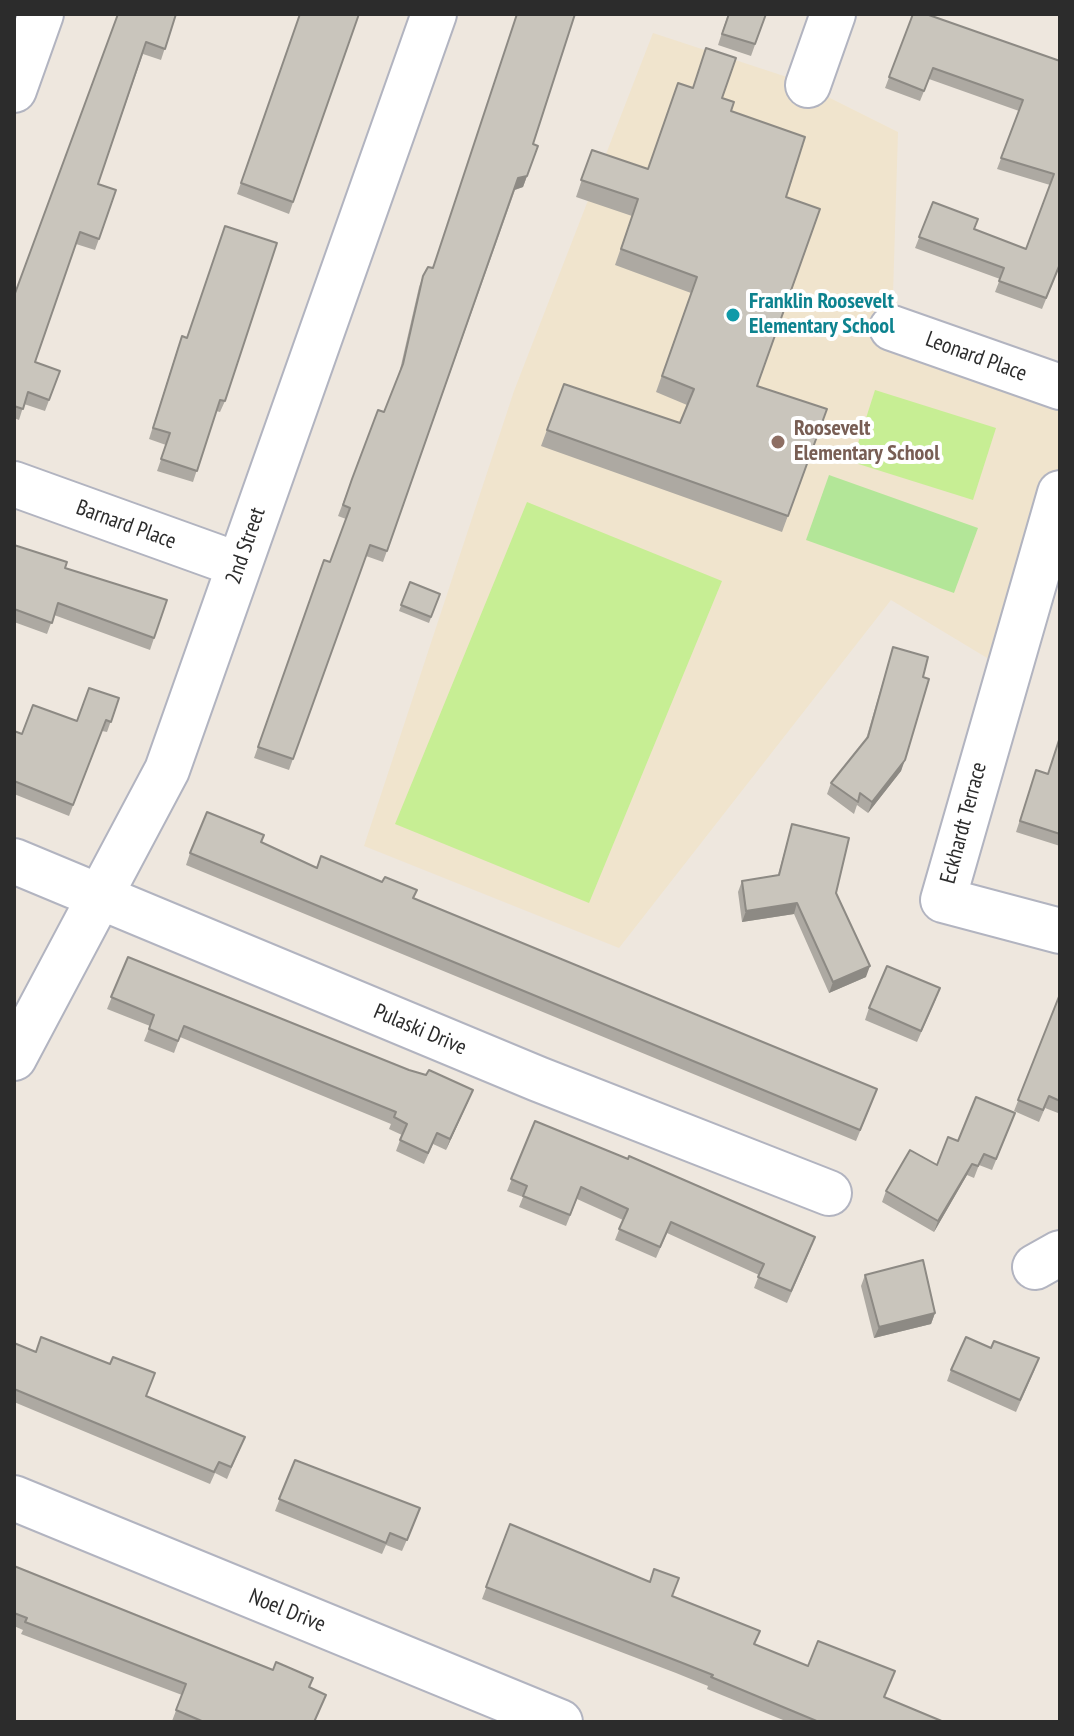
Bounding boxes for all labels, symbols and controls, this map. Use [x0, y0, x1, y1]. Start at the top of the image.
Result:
place label: Franklin Roosevelt Elementary School [749, 289, 895, 340]
marker: Franklin Roosevelt Elementary School [724, 306, 742, 324]
street label: Leonard Place [922, 327, 1030, 387]
place label: Roosevelt Elementary School [794, 416, 940, 468]
marker: Roosevelt Elementary School [769, 433, 787, 451]
street label: Barnard Place [73, 495, 179, 555]
street label: 2nd Street [221, 504, 271, 588]
street label: Eckhardt Terrace [935, 759, 993, 887]
street label: Pulaski Drive [370, 999, 470, 1061]
street label: Noel Drive [245, 1584, 329, 1638]

